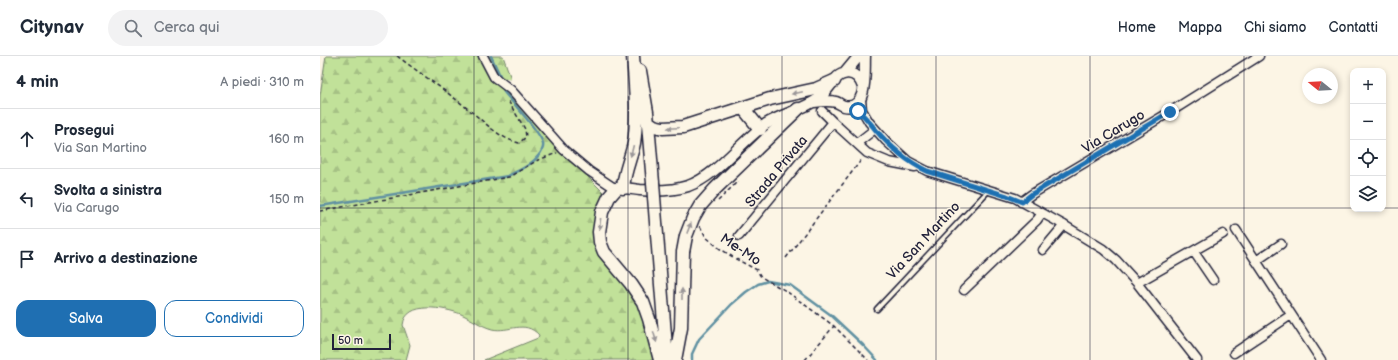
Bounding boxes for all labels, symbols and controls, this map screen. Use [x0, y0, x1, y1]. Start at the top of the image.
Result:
search box [108, 10, 388, 46]
text: Citynav [20, 16, 84, 39]
icon: search [122, 17, 144, 39]
text: Cerca qui [154, 18, 220, 37]
text: Home [1118, 19, 1156, 36]
text: Mappa [1178, 19, 1222, 36]
text: Chi siamo [1244, 19, 1307, 36]
text: Contatti [1329, 19, 1378, 36]
north arrow [1302, 68, 1338, 104]
map controls [1350, 68, 1386, 212]
button: + [1350, 68, 1386, 104]
text: 4 min [16, 72, 59, 92]
text: A piedi · 310 m [220, 74, 304, 90]
one-way arrow [791, 91, 803, 97]
route start [849, 102, 867, 120]
route end [1161, 103, 1179, 121]
button: − [1350, 104, 1386, 140]
street label: Via Carugo [1079, 106, 1148, 157]
text: Prosegui [54, 121, 114, 140]
one-way arrow [667, 125, 679, 132]
icon: ahead [16, 128, 38, 150]
text: 160 m [269, 131, 304, 147]
street label: Strada Privata [742, 132, 811, 211]
text: Via San Martino [54, 140, 147, 156]
button: locate [1350, 140, 1386, 176]
one-way arrow [628, 144, 634, 157]
button: layers [1350, 176, 1386, 212]
text: Svolta a sinistra [54, 181, 162, 200]
icon: left [16, 188, 38, 210]
text: 150 m [270, 191, 304, 207]
street label: Via San Martino [883, 198, 964, 283]
text: Via Carugo [54, 200, 119, 216]
one-way arrow [597, 218, 604, 230]
one-way arrow [686, 222, 692, 234]
street label: Me-Mo [717, 230, 764, 269]
icon: arrive [16, 248, 38, 270]
text: Arrivo a destinazione [54, 249, 198, 268]
one-way arrow [679, 287, 685, 300]
button: Salva [16, 300, 156, 337]
button: Condividi [164, 300, 304, 337]
scale bar [332, 332, 391, 351]
one-way arrow [652, 332, 658, 344]
text: 50 m [338, 334, 363, 347]

